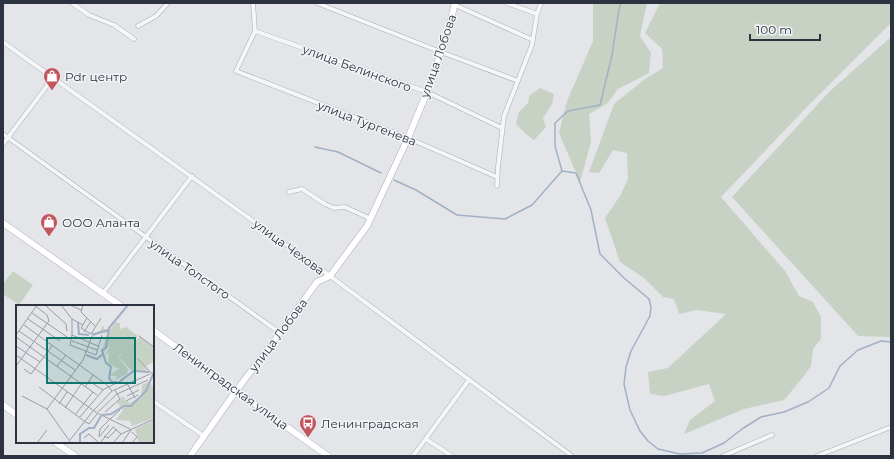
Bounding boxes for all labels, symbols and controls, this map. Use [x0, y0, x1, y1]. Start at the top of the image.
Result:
street label: улица Лобова [416, 12, 459, 101]
scale bar [750, 16, 820, 42]
text: 100 m [756, 22, 792, 37]
street label: улица Белинского [300, 41, 414, 95]
shop icon: Pdr центр [42, 66, 62, 91]
place label: Pdr центр [65, 69, 127, 84]
street label: улица Тургенева [314, 97, 419, 149]
shop icon: ООО Аланта [39, 212, 59, 237]
place label: ООО Аланта [62, 215, 140, 230]
street label: улица Чехова [250, 216, 328, 278]
street label: улица Толстого [146, 235, 233, 303]
street label: улица Лобова [245, 296, 310, 375]
inset map [16, 305, 154, 443]
street label: Ленинградская улица [171, 339, 291, 433]
bus stop icon: Ленинградская [298, 413, 318, 438]
place label: Ленинградская [321, 416, 419, 431]

